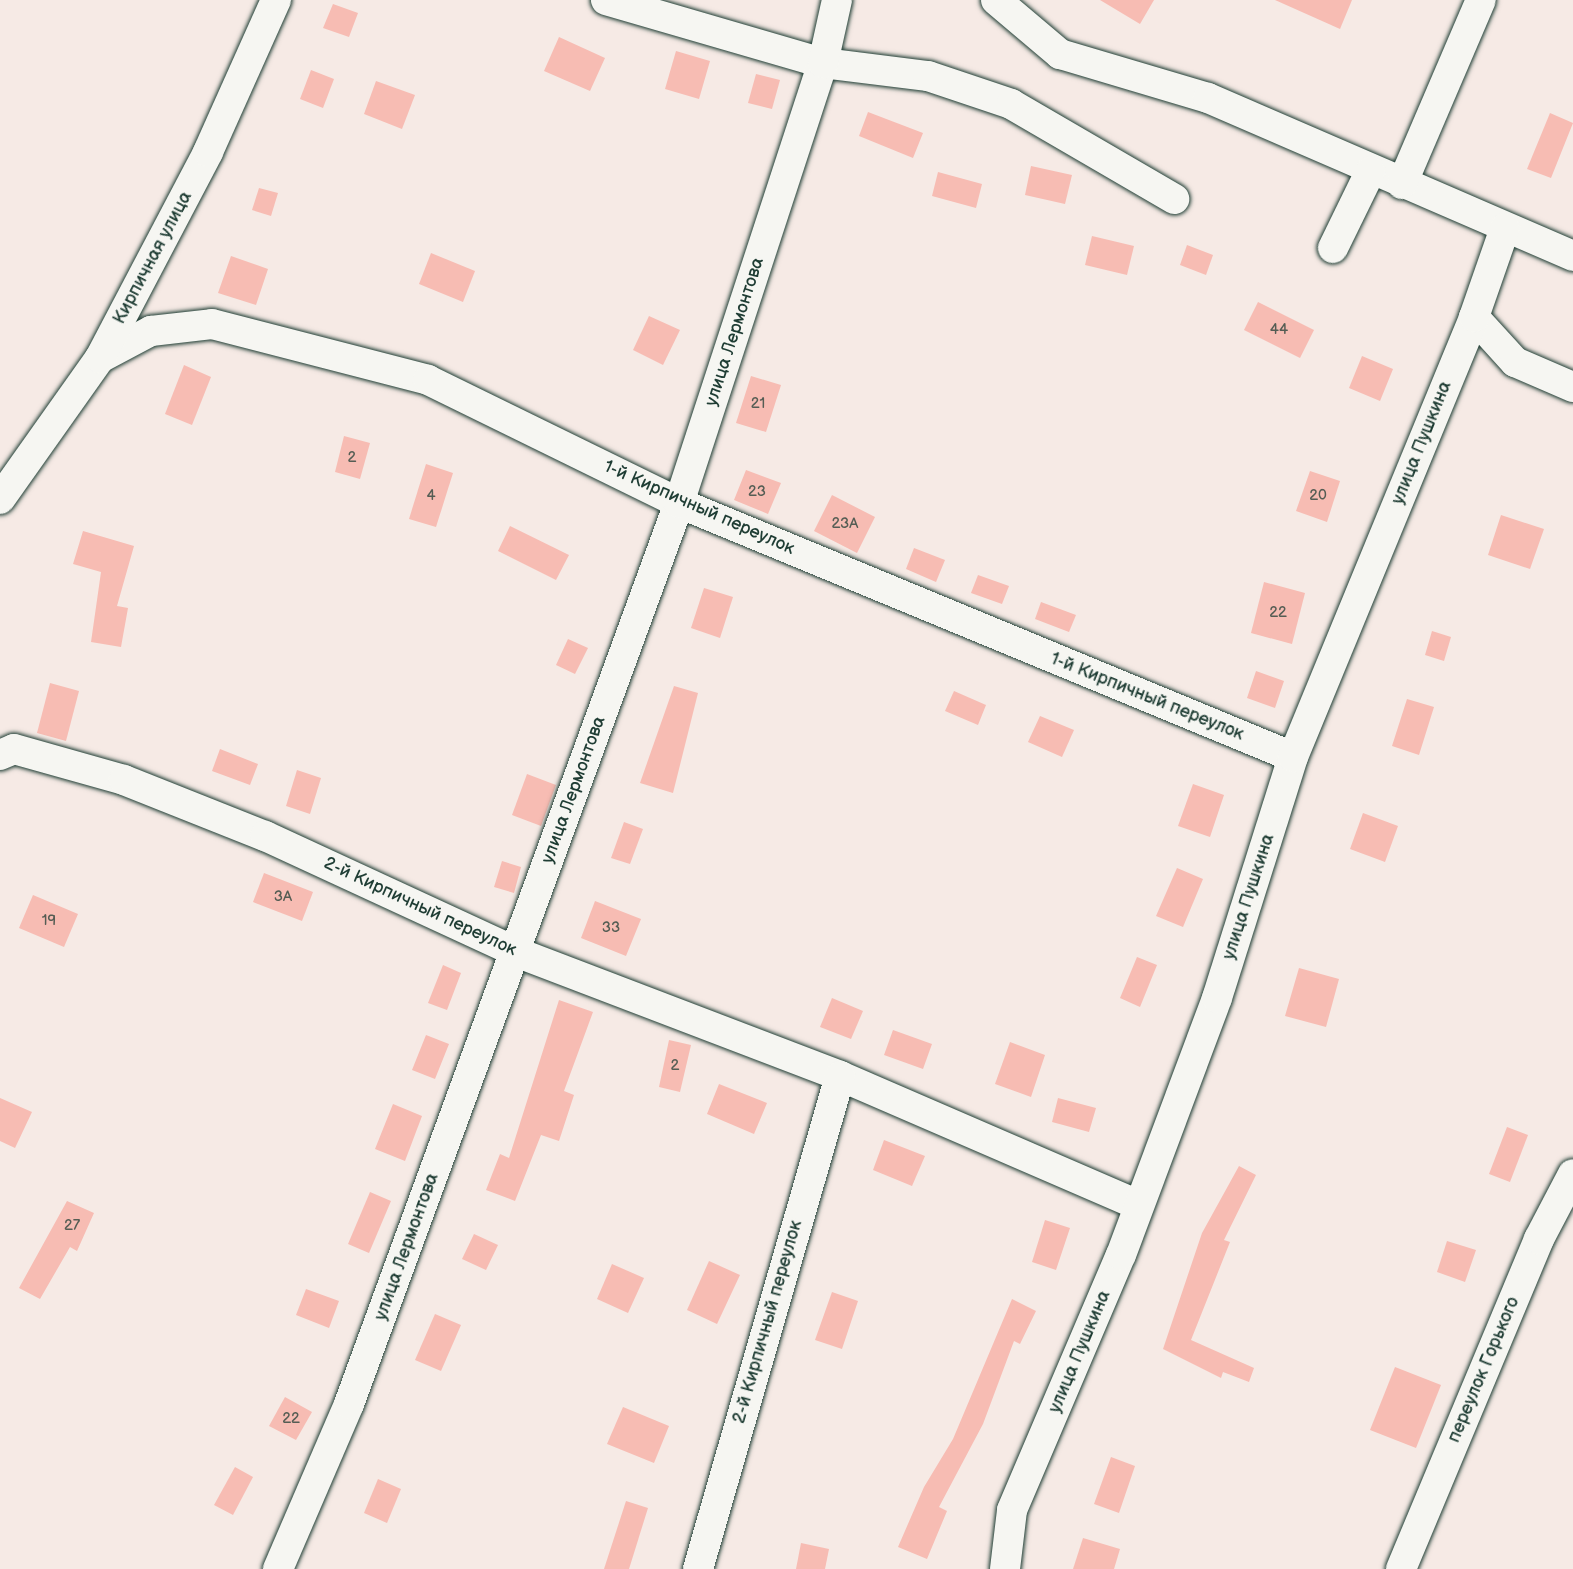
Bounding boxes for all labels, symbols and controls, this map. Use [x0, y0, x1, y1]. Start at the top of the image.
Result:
street label: Кирпичная улица [109, 188, 197, 328]
street label: улица Лермонтова [701, 255, 769, 409]
house number: 44 [1270, 321, 1288, 339]
street label: улица Пушкина [1387, 378, 1457, 508]
house number: 21 [751, 395, 765, 413]
house number: 2 [348, 449, 356, 467]
street label: 1-й Кирпичный переулок [600, 456, 798, 560]
house number: 23 [748, 483, 766, 501]
house number: 4 [426, 487, 436, 505]
house number: 20 [1309, 487, 1327, 505]
house number: 23А [832, 515, 858, 533]
house number: 22 [1269, 604, 1287, 622]
street label: 1-й Кирпичный переулок [1047, 648, 1247, 746]
street label: улица Лермонтова [537, 713, 611, 867]
street label: улица Пушкина [1219, 831, 1279, 963]
street label: 2-й Кирпичный переулок [320, 853, 520, 961]
house number: 3А [274, 888, 292, 906]
house number: 19 [42, 912, 56, 930]
house number: 33 [602, 919, 620, 937]
house number: 2 [671, 1057, 679, 1075]
street label: улица Лермонтова [370, 1170, 444, 1324]
house number: 27 [64, 1217, 80, 1235]
street label: 2-й Кирпичный переулок [729, 1218, 807, 1426]
street label: улица Пушкина [1045, 1288, 1115, 1416]
street label: переулок Горького [1444, 1294, 1524, 1446]
house number: 22 [282, 1410, 300, 1428]

